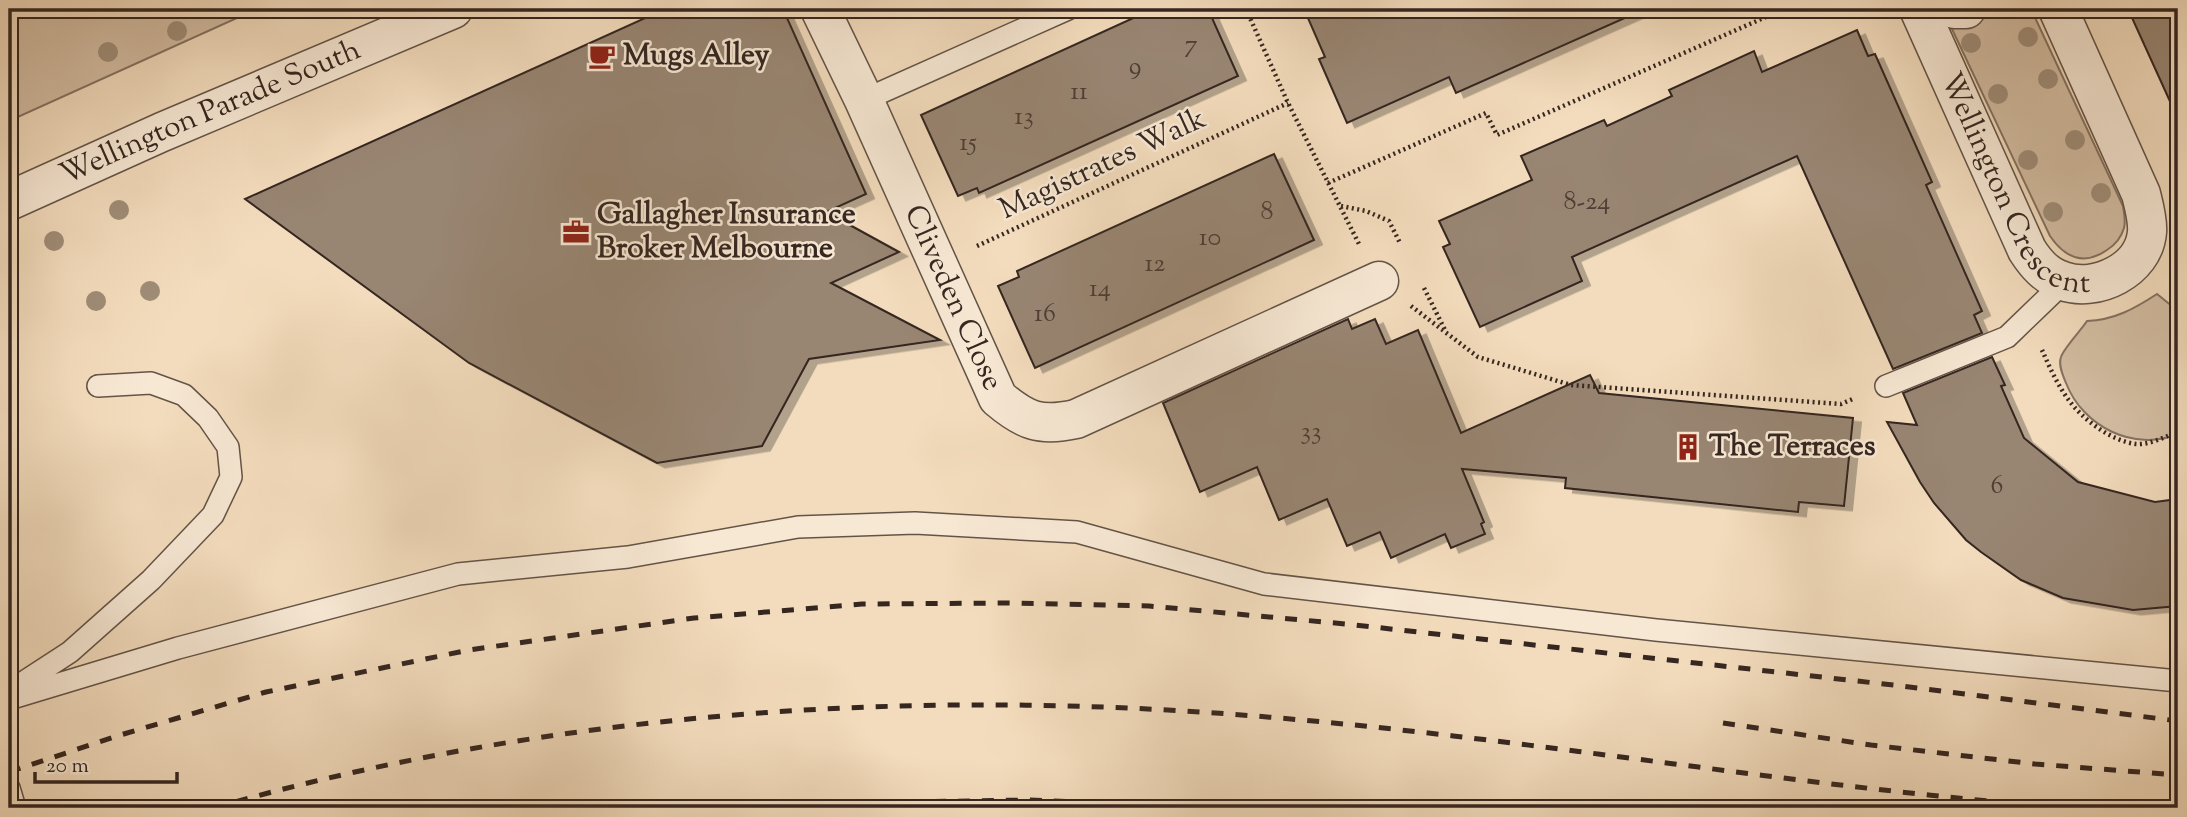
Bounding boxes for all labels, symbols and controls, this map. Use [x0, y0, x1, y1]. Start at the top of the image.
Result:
house number: 7 [1184, 27, 1198, 64]
street label: Wellington Parade South [53, 29, 368, 197]
place label: Mugs Alley [623, 35, 770, 78]
cafe icon: Mugs Alley [587, 41, 617, 71]
house number: 9 [1129, 49, 1141, 86]
street label: Wellington Crescent [1929, 66, 2091, 306]
house number: 11 [1070, 74, 1088, 111]
street label: Magistrates Walk [992, 98, 1214, 232]
house number: 13 [1014, 99, 1034, 136]
house number: 15 [959, 125, 977, 162]
house number: 8-24 [1564, 184, 1610, 221]
place label: Gallagher Insurance Broker Melbourne [597, 194, 856, 271]
house number: 8 [1260, 194, 1274, 231]
street label: Cliveden Close [893, 198, 1013, 397]
office icon: Gallagher Insurance Broker Melbourne [561, 217, 591, 247]
house number: 10 [1199, 220, 1221, 257]
house number: 12 [1144, 246, 1166, 283]
house number: 14 [1089, 271, 1111, 308]
house number: 16 [1034, 296, 1056, 333]
house number: 33 [1300, 414, 1322, 451]
place label: The Terraces [1709, 426, 1876, 469]
building icon: The Terraces [1673, 432, 1703, 462]
house number: 6 [1991, 468, 2003, 505]
scale bar [35, 740, 177, 784]
text: 20 m [46, 752, 89, 782]

